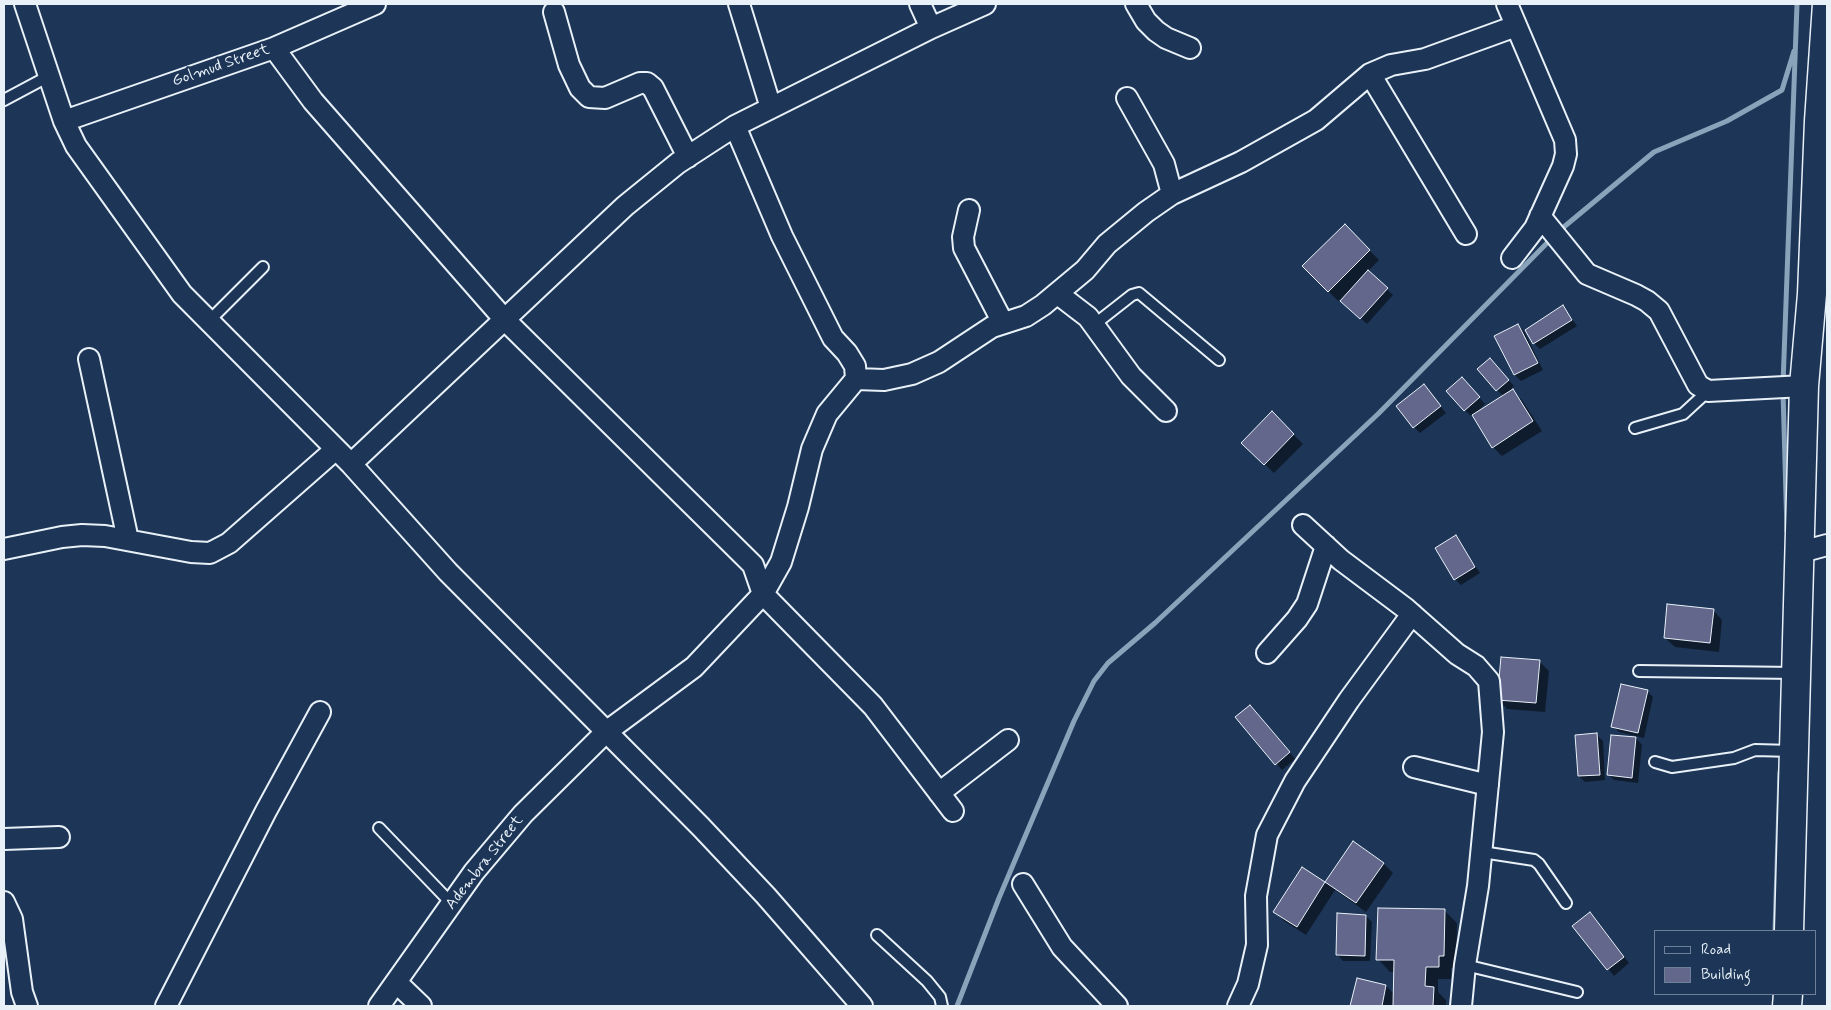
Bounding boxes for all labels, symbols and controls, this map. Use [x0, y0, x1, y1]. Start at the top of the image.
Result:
street label: Golmud Street [170, 40, 272, 92]
street label: Adembra Street [442, 812, 528, 914]
legend [1654, 930, 1816, 995]
text: Road [1701, 940, 1731, 960]
text: Building [1701, 965, 1751, 985]

